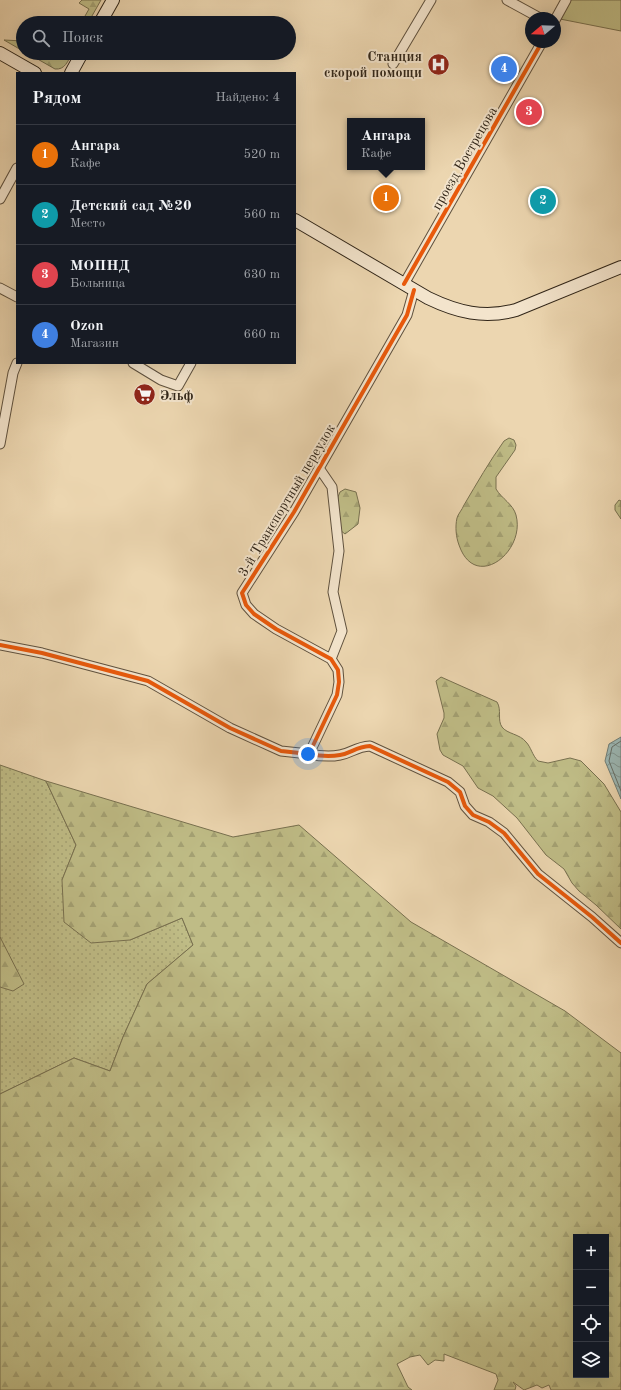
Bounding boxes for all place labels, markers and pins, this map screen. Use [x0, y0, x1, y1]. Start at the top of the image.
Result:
place label: Станция скорой помощи [324, 50, 422, 80]
hospital icon: Станция скорой помощи [425, 51, 451, 77]
pin: 4 [491, 54, 517, 84]
pin: 3 [516, 97, 542, 127]
pin: 1 [373, 183, 399, 213]
pin: 2 [530, 186, 556, 216]
supermarket icon: Эльф [132, 382, 158, 408]
place label: Эльф [160, 389, 194, 404]

